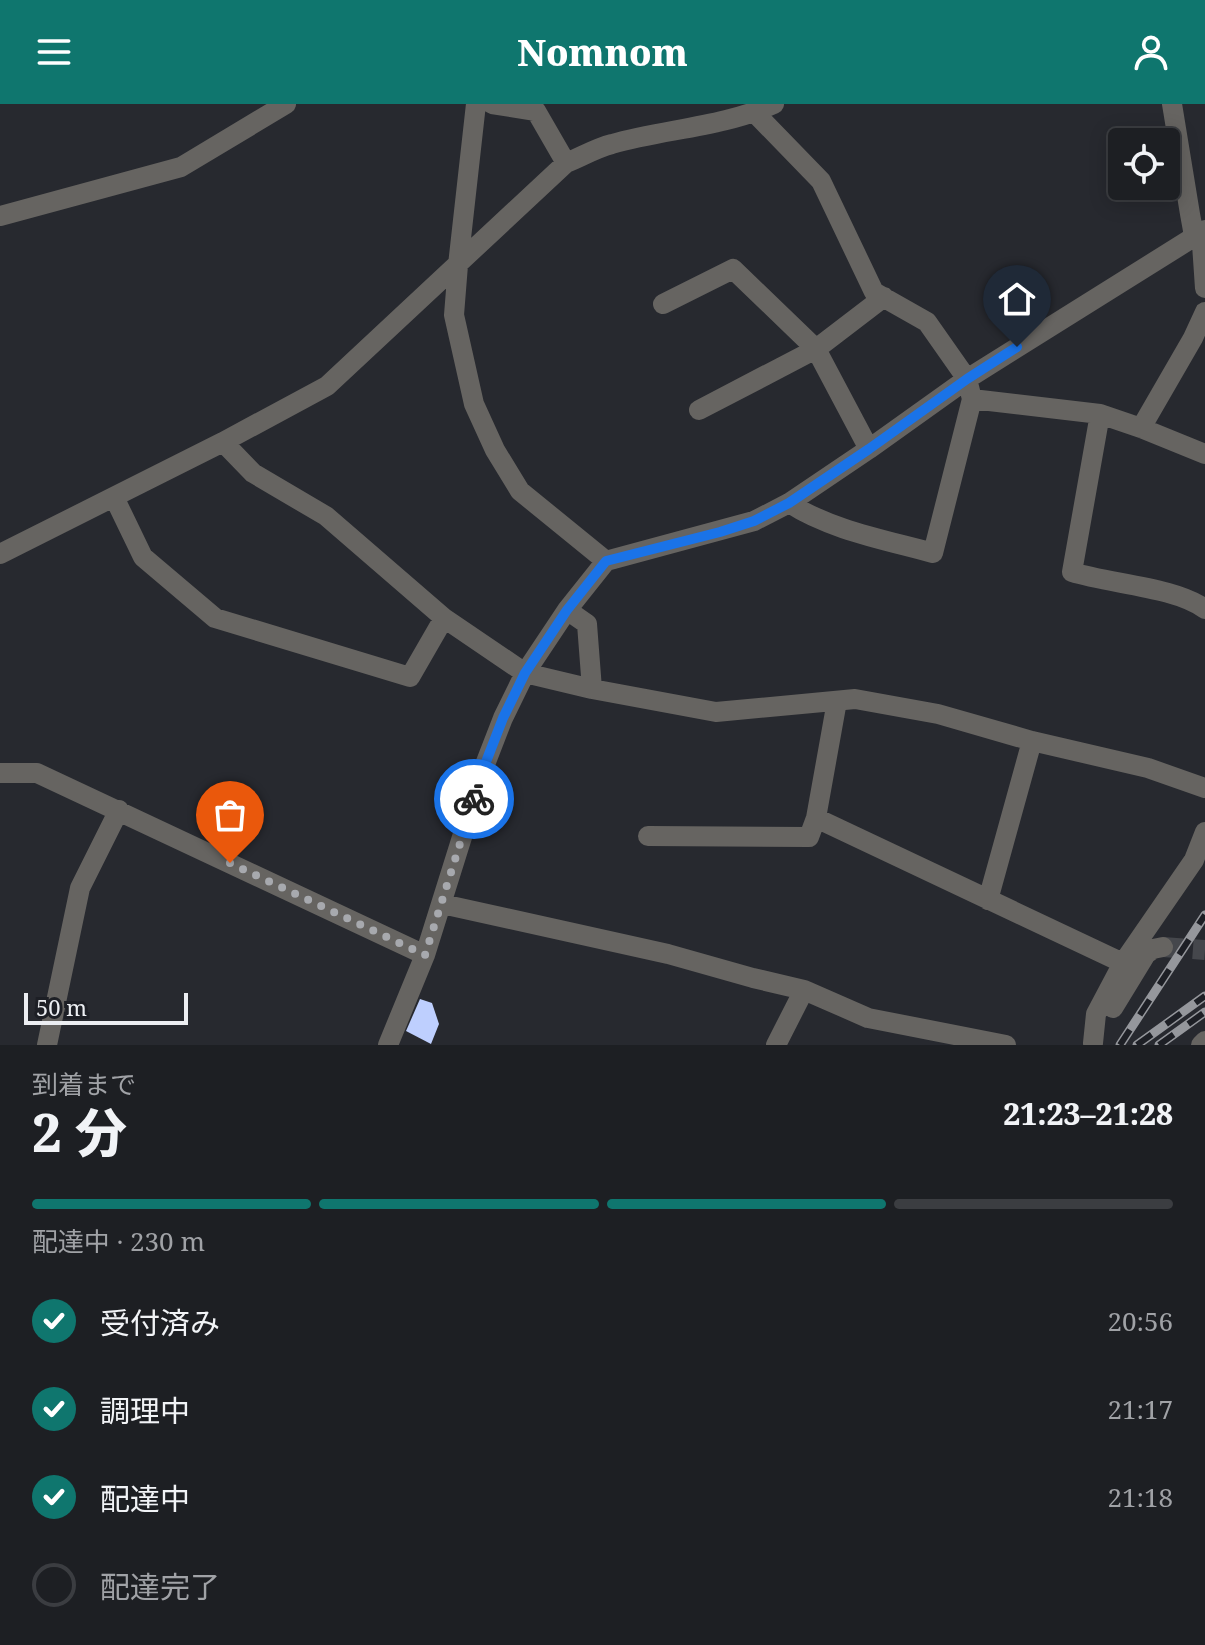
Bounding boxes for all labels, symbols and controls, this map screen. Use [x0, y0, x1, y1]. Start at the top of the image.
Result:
text: Nomnom [517, 28, 688, 77]
icon: menu [32, 30, 76, 74]
icon: person [1129, 30, 1173, 74]
map controls [1108, 128, 1180, 200]
button: locate [1108, 128, 1180, 200]
pin [983, 265, 1051, 347]
icon: home [995, 277, 1039, 321]
courier [434, 759, 514, 839]
icon: bike [452, 777, 496, 821]
pin [196, 781, 264, 863]
icon: bag [208, 793, 252, 837]
scale bar [24, 989, 188, 1025]
text: 50 m [36, 992, 87, 1022]
text: 到着まで [32, 1066, 136, 1102]
text: 21:23–21:28 [1003, 1093, 1173, 1134]
text: 2 分 [32, 1096, 127, 1167]
text: 配達中 · 230 m [32, 1223, 205, 1259]
icon: check [32, 1299, 76, 1343]
text: 受付済み [100, 1302, 220, 1343]
text: 20:56 [1107, 1303, 1173, 1339]
icon: check [32, 1387, 76, 1431]
text: 調理中 [100, 1390, 190, 1431]
text: 21:17 [1107, 1391, 1173, 1427]
icon: check [32, 1475, 76, 1519]
text: 配達中 [100, 1478, 190, 1519]
text: 21:18 [1107, 1479, 1173, 1515]
text: 配達完了 [100, 1566, 220, 1607]

